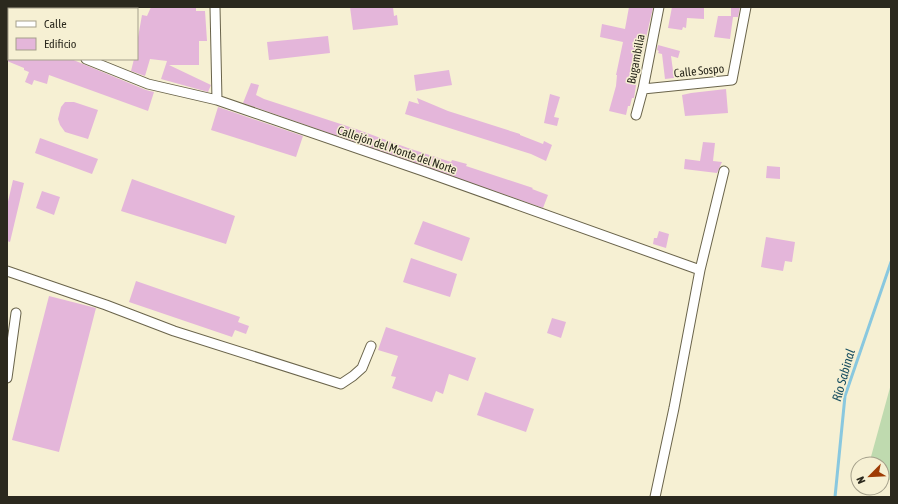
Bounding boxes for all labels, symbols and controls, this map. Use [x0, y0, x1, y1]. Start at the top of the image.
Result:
legend [8, 8, 138, 60]
text: Calle [44, 17, 67, 31]
street label: Bugambilia [624, 33, 648, 85]
text: Edificio [44, 37, 77, 51]
street label: Calle Sospo [673, 61, 725, 81]
street label: Callejón del Monte del Norte [335, 123, 459, 177]
water label: Río Sabinal [829, 347, 858, 403]
north arrow [850, 456, 890, 496]
text: N [854, 475, 868, 485]

